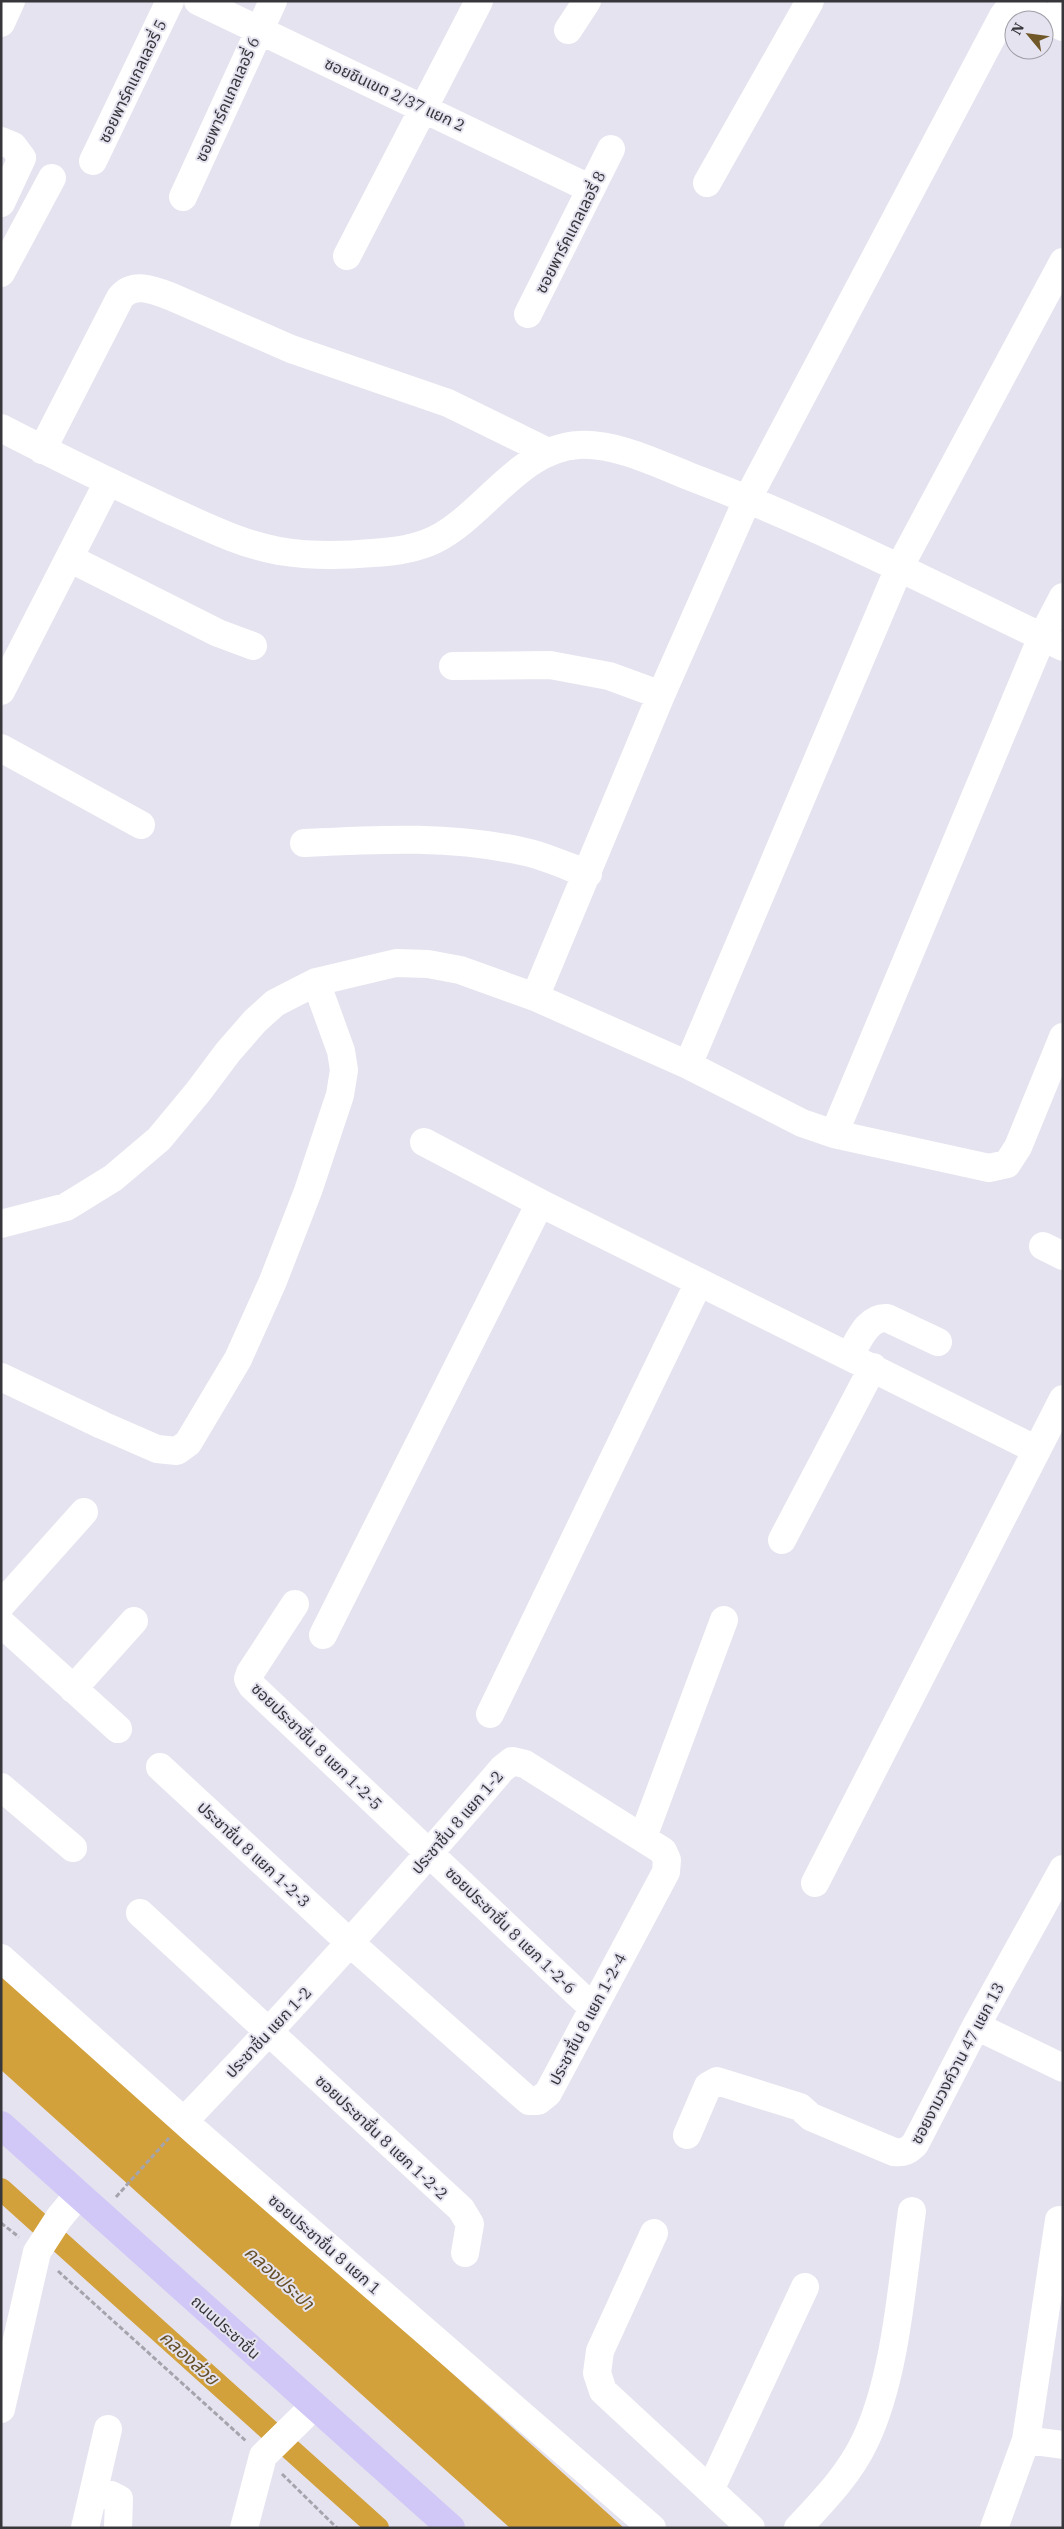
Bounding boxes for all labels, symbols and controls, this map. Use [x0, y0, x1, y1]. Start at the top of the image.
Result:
north arrow [1004, 10, 1054, 60]
street label: ซอยพาร์คแกลเลอรี่ 5 [93, 16, 171, 146]
text: N [1007, 19, 1028, 38]
street label: ซอยพาร์คแกลเลอรี่ 6 [190, 33, 264, 165]
street label: ซอยชินเขต 2/37 แยก 2 [322, 53, 468, 135]
street label: ซอยพาร์คแกลเลอรี่ 8 [530, 167, 609, 297]
street label: ซอยประชาชื่น 8 แยก 1-2-5 [247, 1678, 387, 1814]
street label: ประชาชื่น 8 แยก 1-2 [406, 1765, 507, 1878]
street label: ประชาชื่น 8 แยก 1-2-3 [194, 1796, 315, 1911]
street label: ซอยประชาชื่น 8 แยก 1-2-6 [441, 1862, 581, 1998]
street label: ประชาชื่น 8 แยก 1-2-4 [543, 1949, 630, 2088]
street label: ซอยงามวงค์วาน 47 แยก 13 [906, 1979, 1008, 2147]
street label: ประชาชื่น แยก 1-2 [220, 1982, 315, 2082]
street label: ซอยประชาชื่น 8 แยก 1-2-2 [311, 2070, 453, 2204]
street label: ซอยประชาชื่น 8 แยก 1 [265, 2189, 386, 2298]
water label: คลองประปา [240, 2241, 319, 2315]
street label: ถนนประชาชื่น [187, 2290, 265, 2363]
water label: คลองส่วย [155, 2325, 224, 2391]

